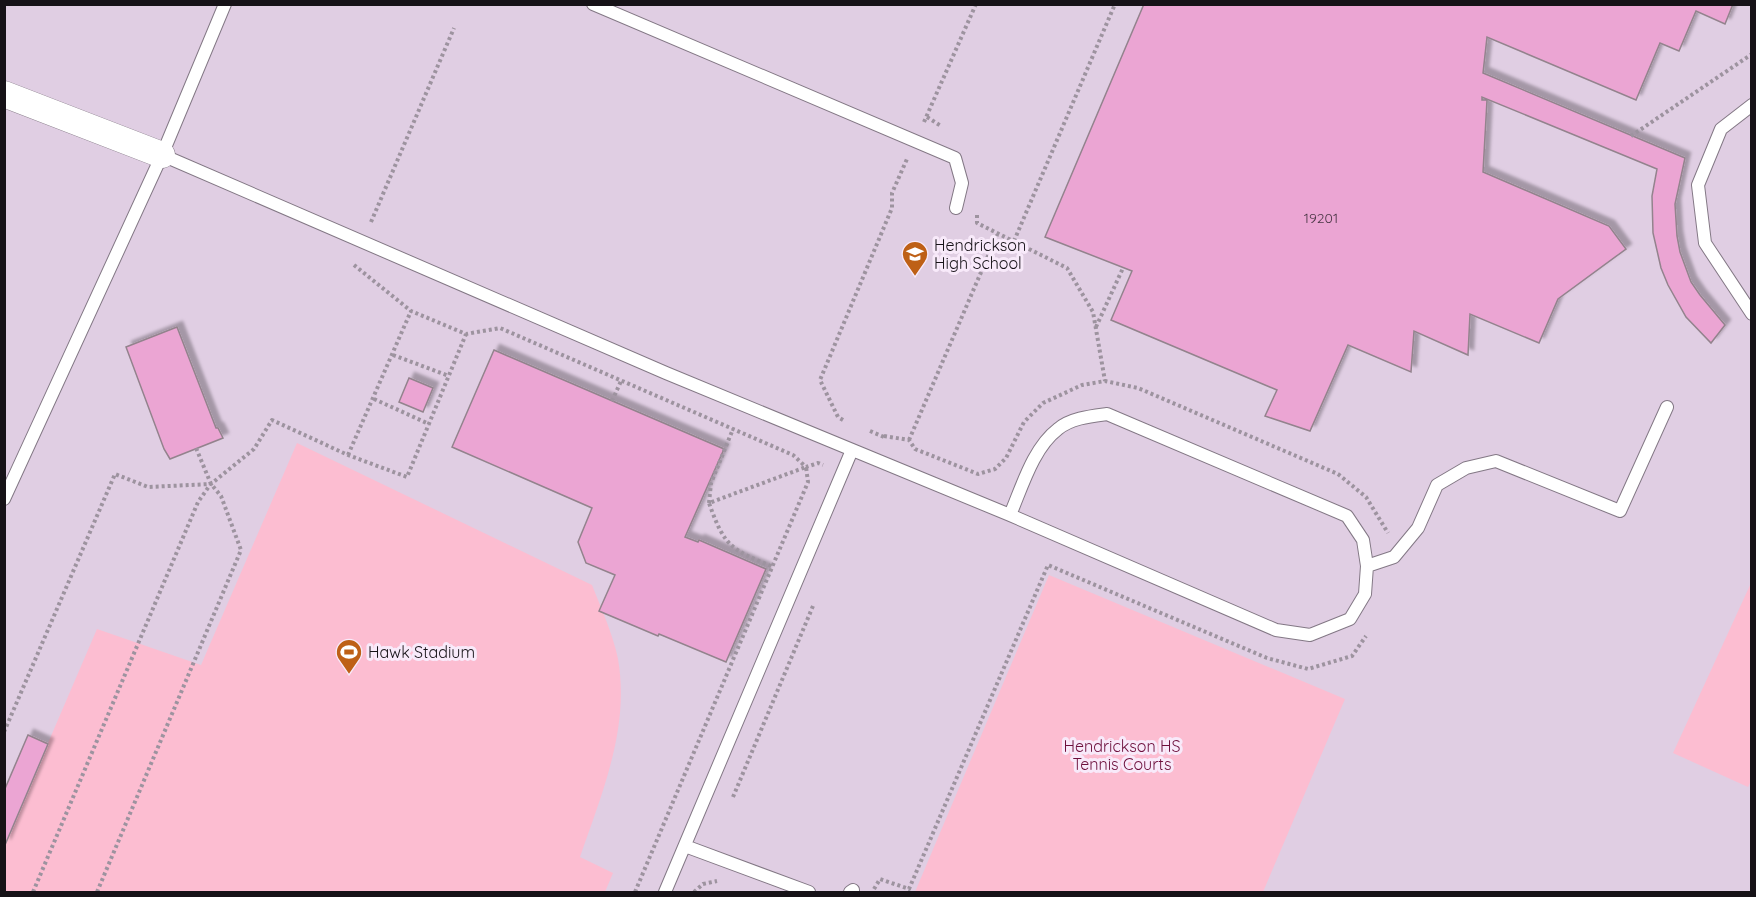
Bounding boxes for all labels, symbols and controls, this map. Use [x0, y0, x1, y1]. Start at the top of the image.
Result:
house number: 19201 [1304, 209, 1338, 227]
place label: Hendrickson High School [934, 235, 1026, 273]
school or university icon: Hendrickson High School [900, 239, 930, 277]
sports icon: Hawk Stadium [334, 637, 364, 675]
place label: Hawk Stadium [368, 642, 475, 662]
park label: Hendrickson HS Tennis Courts [1063, 736, 1181, 774]

